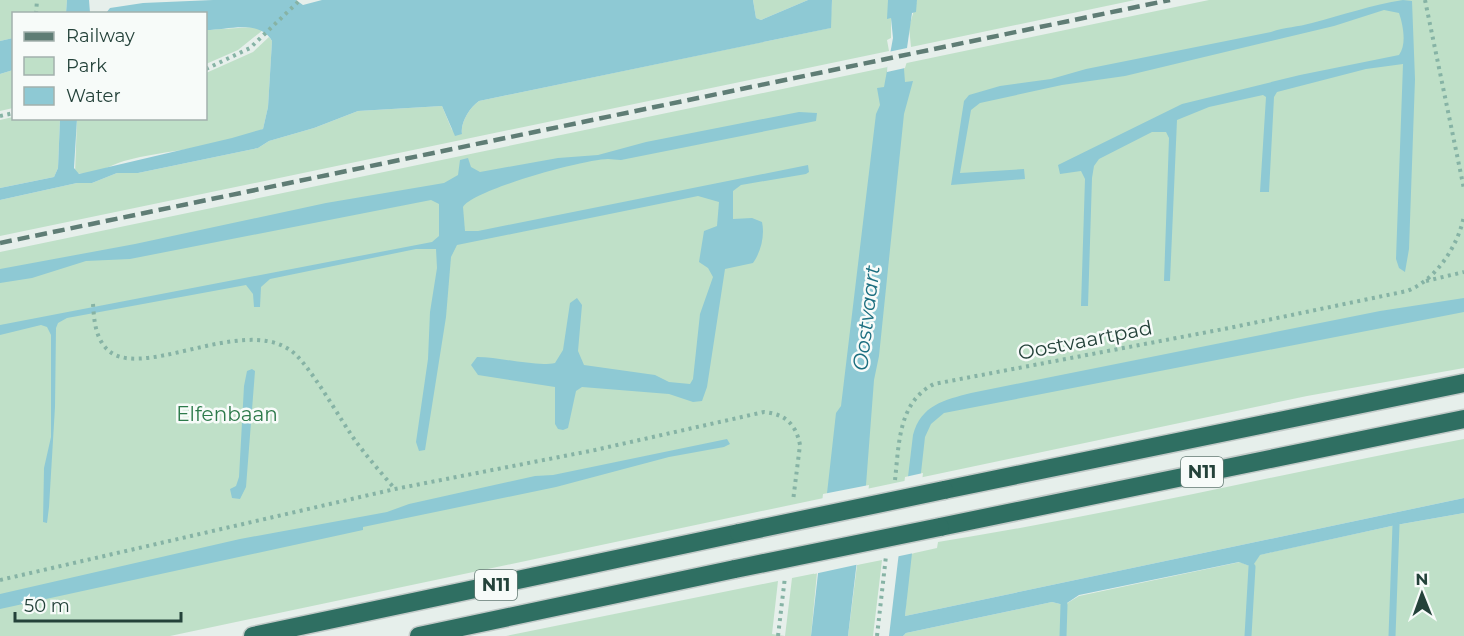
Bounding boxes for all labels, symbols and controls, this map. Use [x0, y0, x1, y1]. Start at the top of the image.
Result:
legend [12, 12, 207, 120]
text: Railway [66, 25, 135, 47]
text: Park [66, 55, 107, 77]
text: Water [66, 85, 121, 107]
water label: Oostvaart [847, 263, 885, 372]
street label: Oostvaartpad [1016, 315, 1154, 365]
park label: Elfenbaan [176, 402, 278, 426]
road number: N11 [1181, 457, 1223, 487]
north arrow [1392, 564, 1452, 624]
road number: N11 [475, 570, 517, 600]
text: N [1415, 570, 1428, 589]
scale bar [15, 585, 182, 623]
text: 50 m [24, 595, 70, 617]

